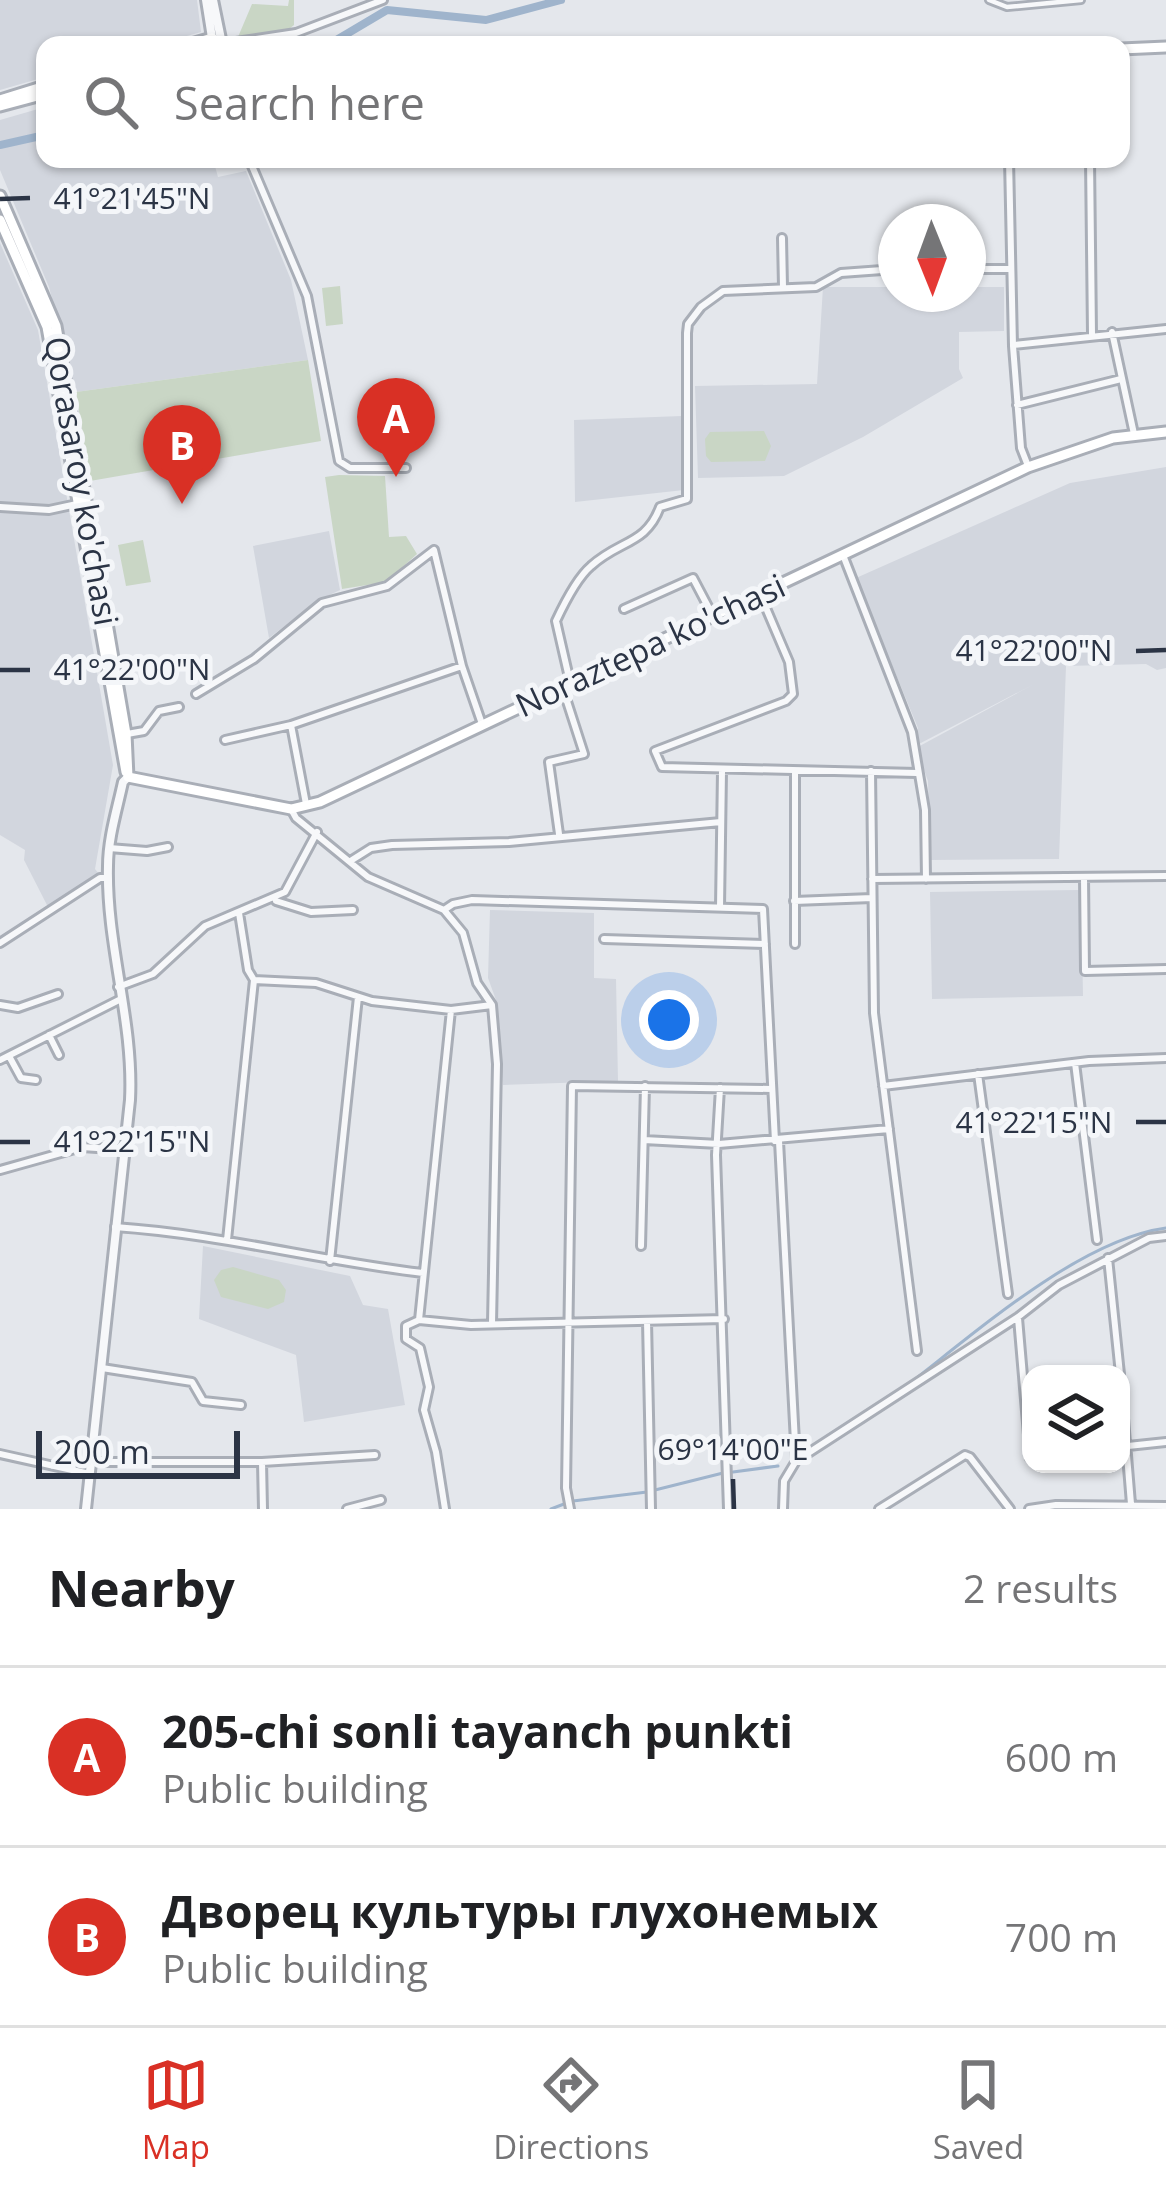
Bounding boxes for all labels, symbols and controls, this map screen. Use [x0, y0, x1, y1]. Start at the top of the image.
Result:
search box [36, 36, 1130, 168]
icon: search [78, 69, 144, 135]
text: Search here [174, 72, 425, 133]
text: 41°21'45"N [54, 177, 210, 218]
north arrow [878, 204, 986, 312]
street label: Qorasaroy ko'chasi [34, 333, 130, 629]
pin: A [357, 378, 435, 477]
pin: B [143, 405, 221, 504]
street label: Noraztepa ko'chasi [508, 563, 792, 727]
text: 41°22'00"N [956, 629, 1112, 670]
text: 41°22'00"N [54, 648, 210, 689]
your location [639, 990, 699, 1050]
text: 41°22'15"N [956, 1101, 1112, 1142]
text: 41°22'15"N [54, 1120, 210, 1161]
map controls [1022, 1365, 1130, 1473]
button: layers [1022, 1365, 1130, 1473]
scale bar [36, 1425, 240, 1478]
text: 69°14'00"E [658, 1428, 808, 1469]
text: 200 m [54, 1429, 150, 1474]
text: Nearby [48, 1552, 235, 1622]
text: 2 results [963, 1561, 1118, 1614]
text: 205-chi sonli tayanch punkti [162, 1700, 793, 1761]
text: A [74, 1730, 100, 1783]
text: 600 m [1005, 1730, 1118, 1783]
text: Public building [162, 1761, 428, 1814]
text: Дворец культуры глухонемых [162, 1880, 878, 1941]
text: B [74, 1910, 100, 1963]
text: 700 m [1005, 1910, 1118, 1963]
text: Public building [162, 1941, 428, 1994]
tab: Map [142, 2052, 210, 2169]
tab: Directions [493, 2052, 649, 2169]
tab: Saved [933, 2052, 1024, 2169]

